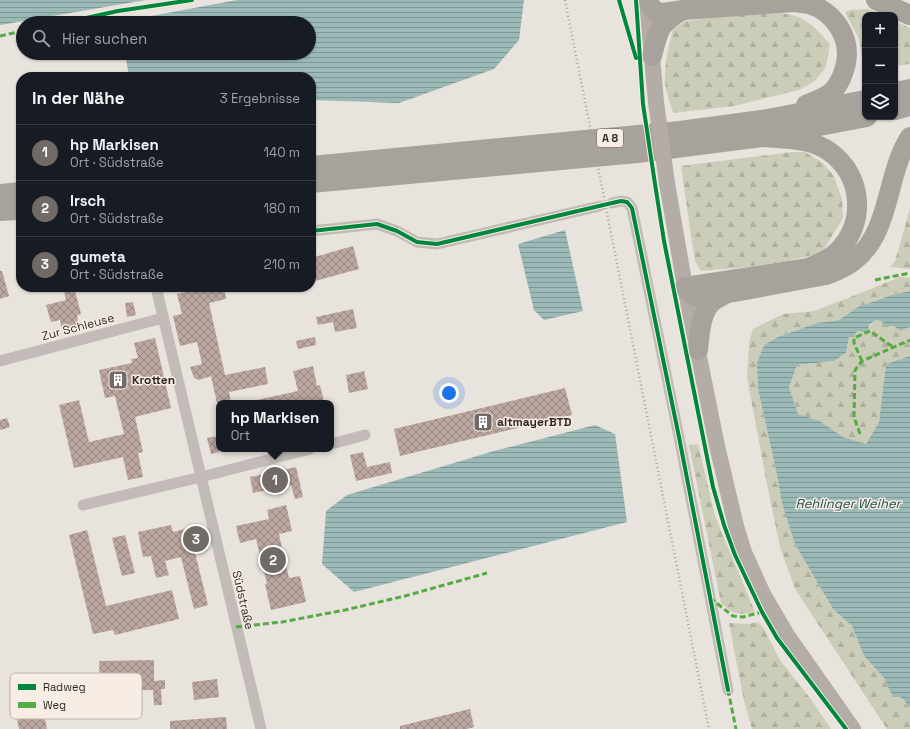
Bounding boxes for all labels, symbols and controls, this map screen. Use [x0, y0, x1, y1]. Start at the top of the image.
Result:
map controls [862, 12, 898, 120]
button: + [862, 12, 898, 48]
search box [16, 16, 316, 60]
icon: search [30, 27, 52, 49]
text: Hier suchen [62, 29, 147, 48]
button: − [862, 48, 898, 84]
button: layers [862, 84, 898, 120]
text: In der Nähe [32, 87, 124, 109]
text: 3 Ergebnisse [220, 90, 300, 107]
road number: A 8 [597, 129, 623, 147]
text: hp Markisen [70, 135, 159, 154]
text: 1 [42, 144, 48, 161]
text: 140 m [264, 144, 300, 161]
text: Ort · Südstraße [70, 154, 164, 171]
text: Irsch [70, 191, 106, 210]
text: 2 [41, 200, 49, 217]
text: 180 m [264, 200, 300, 217]
text: Ort · Südstraße [70, 210, 164, 227]
text: gumeta [70, 247, 126, 266]
text: 3 [41, 256, 49, 273]
text: 210 m [264, 256, 300, 273]
text: Ort · Südstraße [70, 266, 164, 283]
street label: Zur Schleuse [40, 310, 116, 344]
building icon: Krotten [107, 369, 129, 391]
place label: Krotten [132, 372, 175, 388]
your location [439, 383, 459, 403]
popup [216, 400, 334, 452]
text: hp Markisen [231, 408, 319, 427]
building icon: altmayerBTD [472, 411, 494, 433]
place label: altmayerBTD [497, 414, 572, 430]
text: Ort [231, 427, 250, 444]
pin: 1 [262, 465, 288, 495]
water label: Rehlinger Weiher [795, 495, 903, 512]
pin: 3 [183, 524, 209, 554]
pin: 2 [260, 545, 286, 575]
street label: Südstraße [228, 569, 258, 631]
legend [10, 673, 142, 719]
text: Radweg [43, 680, 85, 694]
text: Weg [43, 698, 66, 712]

